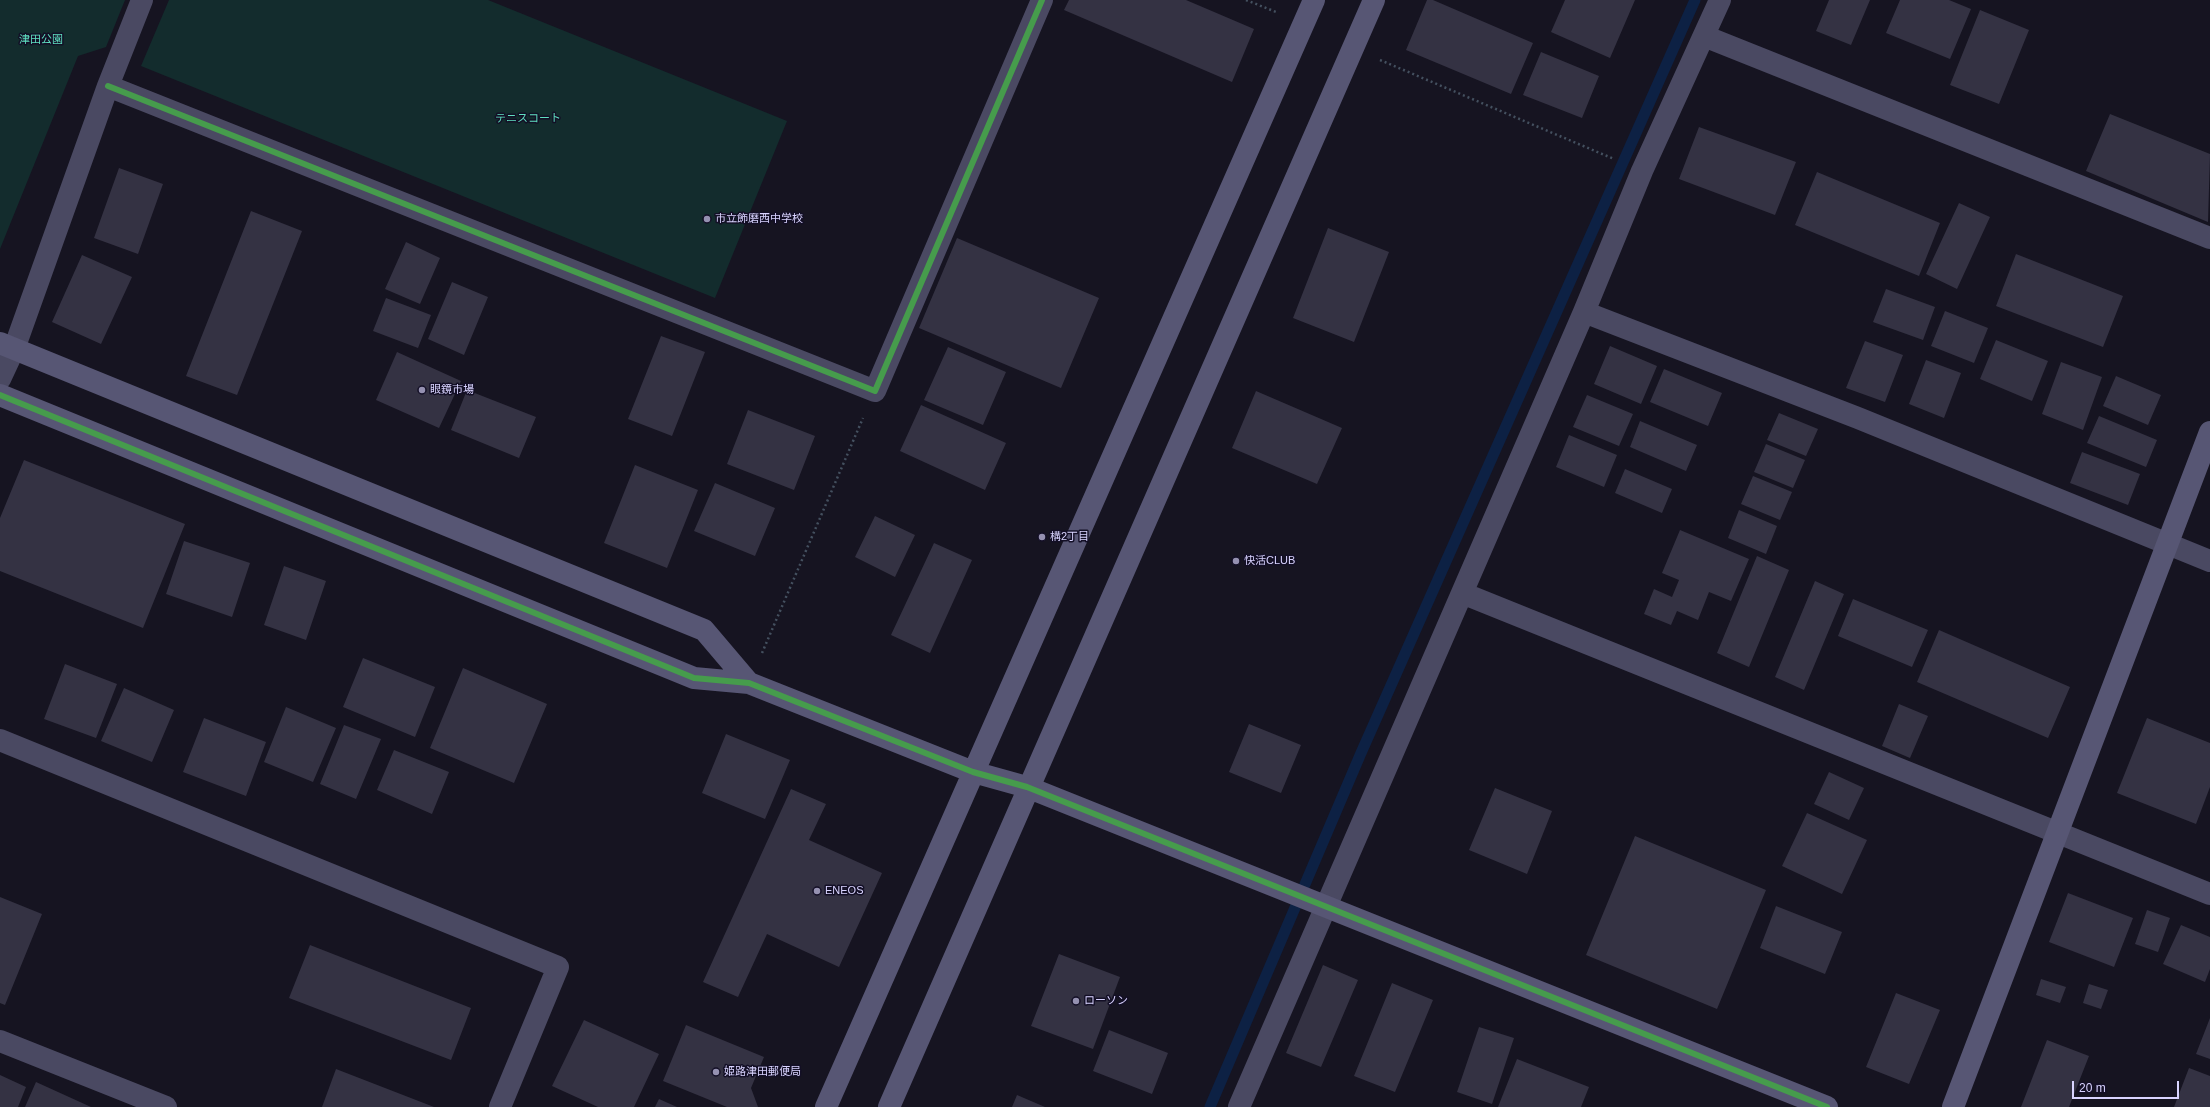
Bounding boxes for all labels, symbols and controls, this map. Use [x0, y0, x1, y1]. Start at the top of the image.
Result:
park label: 津田公園 [19, 33, 63, 47]
park label: テニスコート [495, 112, 561, 126]
place label: 市立飾磨西中学校 [715, 212, 803, 226]
marker: 市立飾磨西中学校 [702, 214, 712, 224]
place label: 眼鏡市場 [430, 383, 474, 397]
marker: 眼鏡市場 [417, 385, 427, 395]
place label: 構2丁目 [1050, 530, 1089, 544]
marker: 構2丁目 [1037, 532, 1047, 542]
place label: 快活CLUB [1244, 554, 1295, 568]
marker: 快活CLUB [1231, 556, 1241, 566]
place label: ENEOS [825, 884, 864, 898]
marker: ENEOS [812, 886, 822, 896]
place label: ローソン [1084, 994, 1128, 1008]
marker: ローソン [1071, 996, 1081, 1006]
place label: 姫路津田郵便局 [724, 1065, 801, 1079]
marker: 姫路津田郵便局 [711, 1067, 721, 1077]
scale bar [2074, 1073, 2181, 1099]
text: 20 m [2079, 1081, 2106, 1095]

